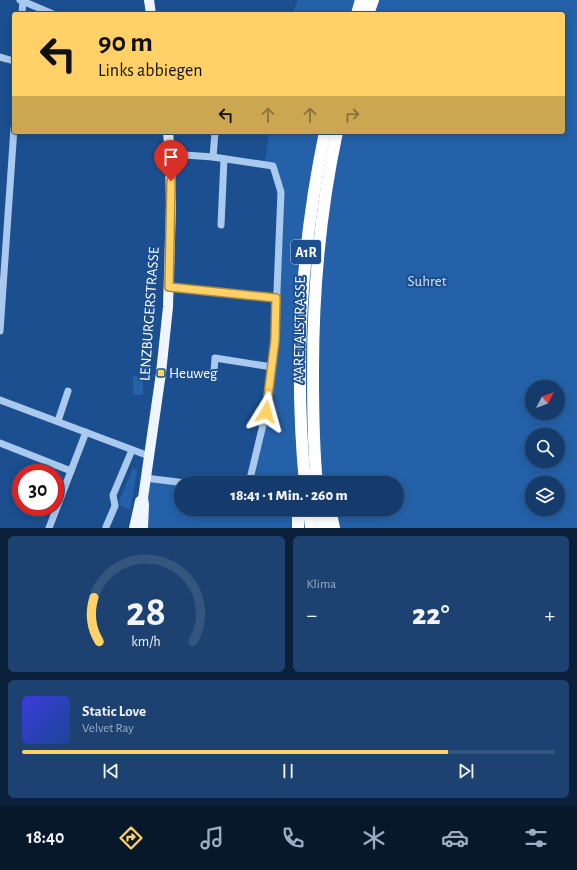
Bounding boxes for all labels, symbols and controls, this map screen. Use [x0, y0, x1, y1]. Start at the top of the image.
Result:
icon: left [32, 28, 84, 80]
text: 90 m [98, 29, 153, 57]
text: Links abbiegen [98, 62, 203, 80]
icon: left [215, 104, 237, 126]
icon: ahead [257, 104, 279, 126]
icon: ahead [299, 104, 321, 126]
icon: right [341, 104, 363, 126]
pin [154, 140, 188, 181]
icon: arrive [160, 146, 182, 168]
road number: A1R [291, 240, 321, 264]
street label: LENZBURGERSTRASSE [137, 246, 162, 382]
park label: Suhret [408, 274, 447, 289]
street label: AARETALSTRASSE [291, 276, 308, 384]
place label: Heuweg [169, 366, 218, 381]
marker: Heuweg [156, 368, 166, 378]
north arrow [525, 380, 565, 420]
map controls [525, 380, 565, 516]
position arrow [245, 391, 287, 433]
button: search [525, 428, 565, 468]
speed limit sign: 30 [12, 464, 64, 516]
button: layers [525, 476, 565, 516]
text: 18:41 · 1 Min. · 260 m [230, 488, 348, 503]
text: Klima [307, 578, 336, 591]
text: 28 [126, 592, 166, 633]
text: 22° [412, 600, 450, 630]
text: − [307, 604, 317, 626]
text: + [544, 604, 555, 626]
text: km/h [132, 635, 161, 649]
text: Static Love [82, 704, 146, 719]
text: Velvet Ray [82, 722, 134, 735]
icon: previous [100, 760, 122, 782]
icon: pause [277, 760, 299, 782]
icon: next [455, 760, 477, 782]
icon: directions [117, 824, 145, 852]
icon: music [198, 824, 226, 852]
icon: phone [279, 824, 307, 852]
icon: climate [360, 824, 388, 852]
icon: car [441, 824, 469, 852]
icon: filters [522, 824, 550, 852]
text: 18:40 [27, 829, 64, 847]

